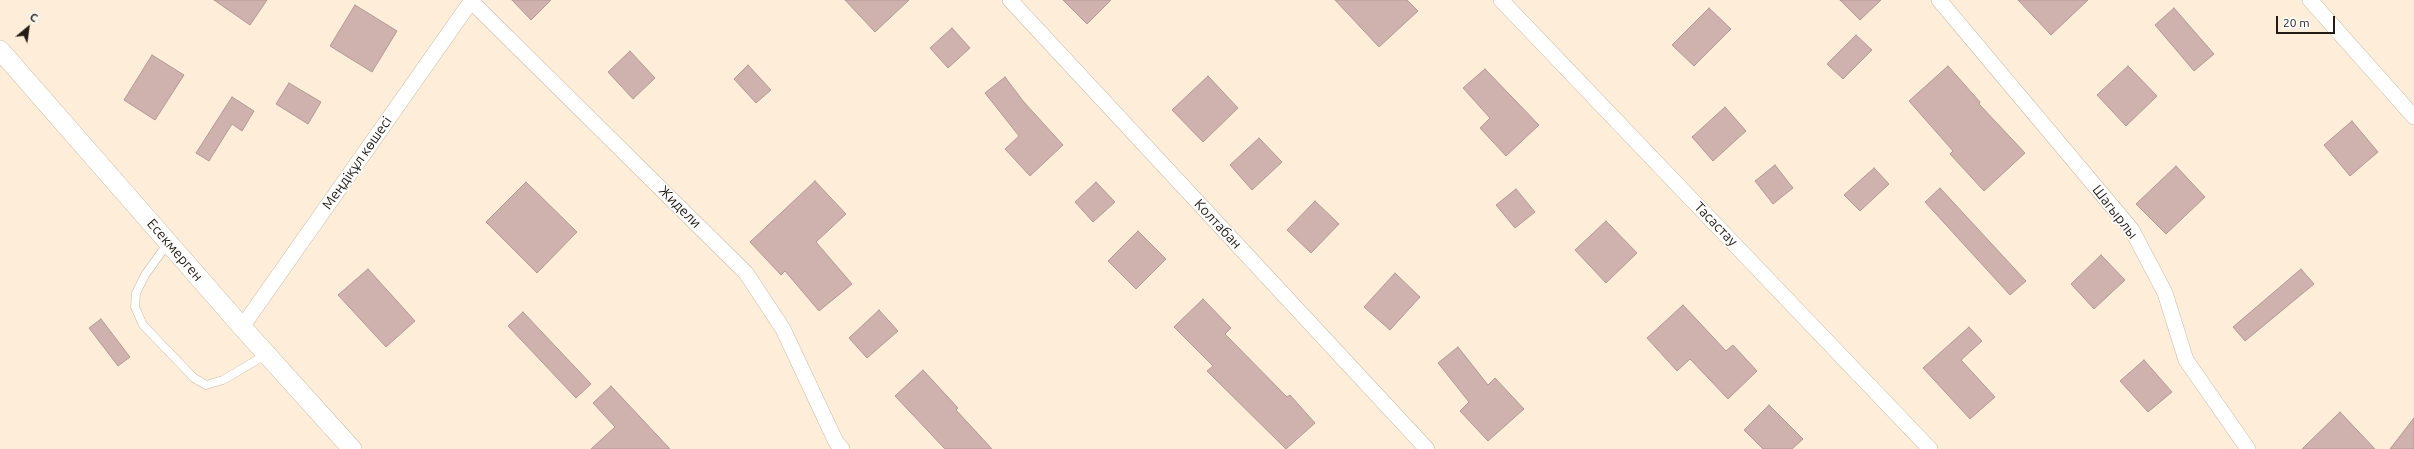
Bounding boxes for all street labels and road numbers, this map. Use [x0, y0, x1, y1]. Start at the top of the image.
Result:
street label: Меңдіқұл көшесі [319, 113, 395, 213]
street label: Жидели [655, 182, 705, 232]
street label: Шагырлы [2089, 182, 2141, 242]
street label: Колтабан [1191, 196, 1245, 252]
street label: Тасастау [1691, 198, 1741, 250]
street label: Eсекмерген [143, 215, 207, 285]

